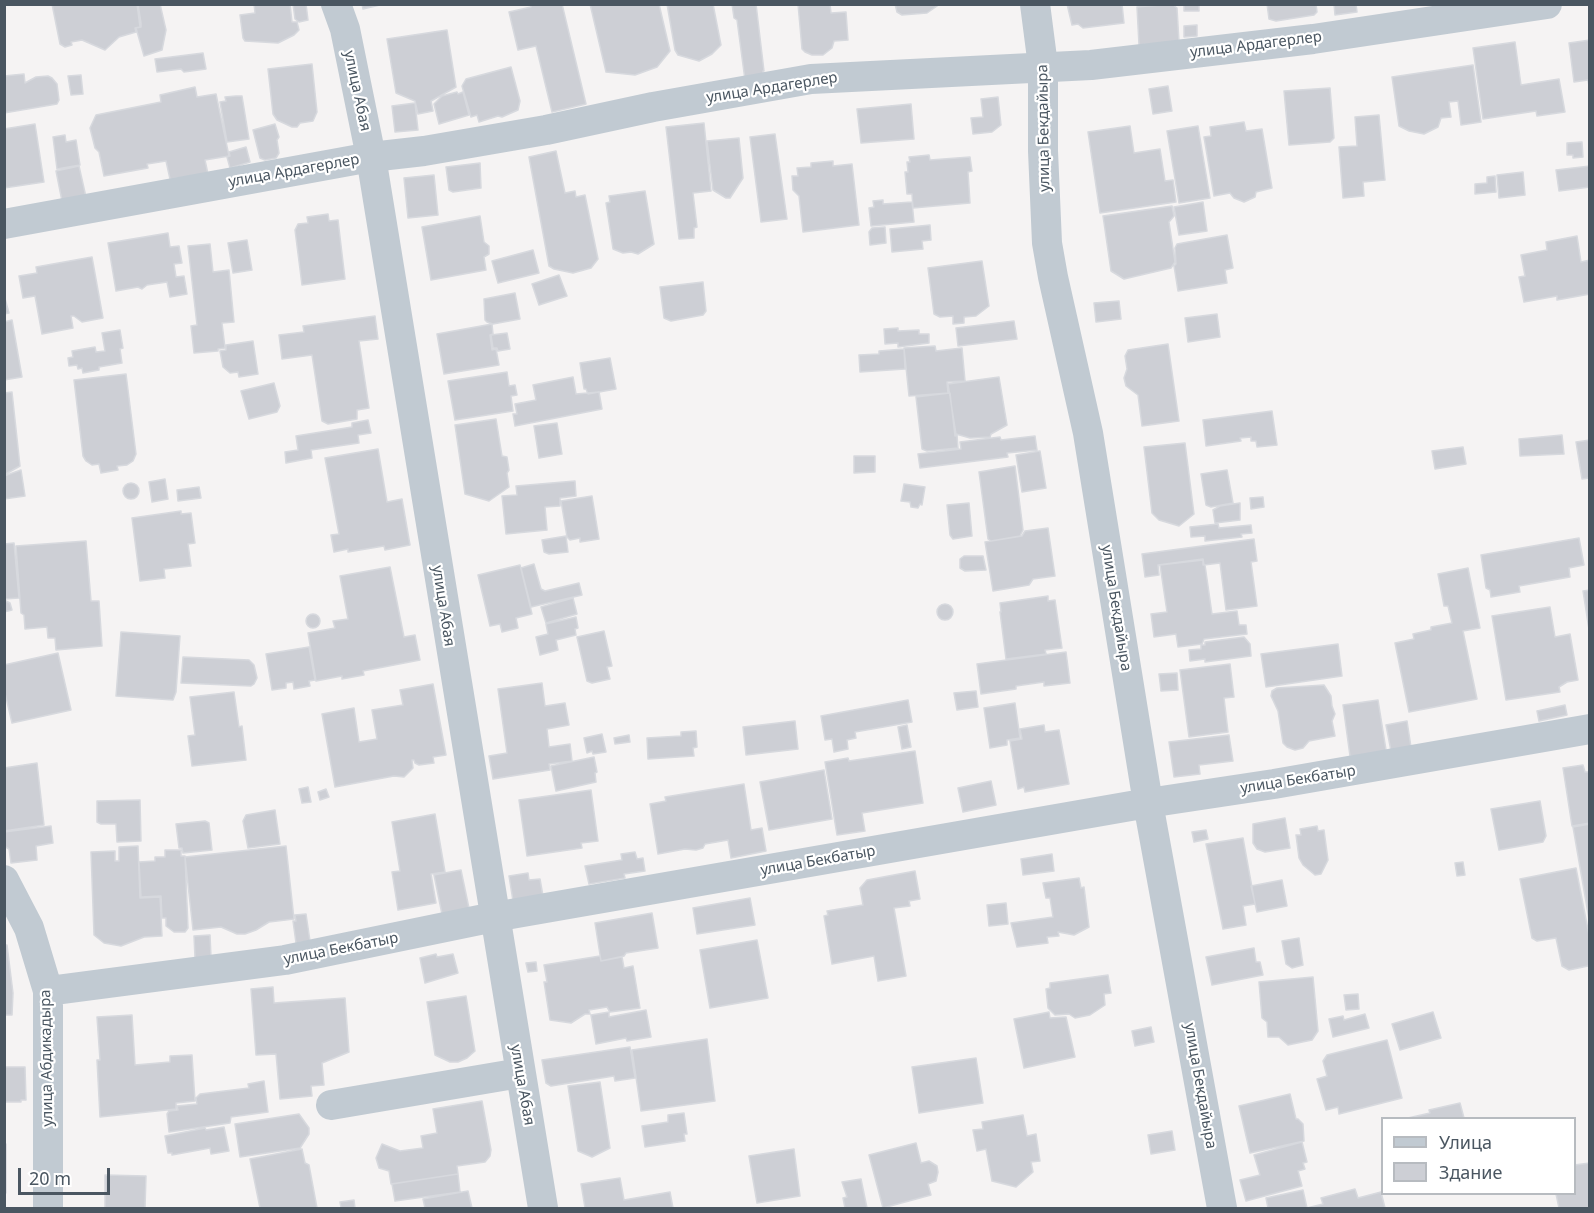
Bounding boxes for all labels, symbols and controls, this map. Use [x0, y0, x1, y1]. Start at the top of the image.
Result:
street label: улица Ардагерлер [1189, 28, 1323, 62]
street label: улица Абая [340, 49, 374, 133]
street label: улица Бекдайыра [1034, 64, 1054, 192]
street label: улица Ардагерлер [705, 69, 839, 107]
street label: улица Ардагерлер [227, 151, 361, 191]
street label: улица Бекдайыра [1097, 544, 1135, 672]
street label: улица Абая [428, 564, 458, 648]
street label: улица Бекбатыр [1239, 762, 1357, 798]
street label: улица Бекбатыр [759, 842, 877, 880]
street label: улица Бекбатыр [282, 929, 400, 969]
street label: улица Абдикадыра [37, 989, 57, 1127]
street label: улица Бекдайыра [1180, 1022, 1220, 1150]
street label: улица Абая [506, 1043, 538, 1127]
legend [1381, 1117, 1576, 1195]
text: Улица [1439, 1130, 1492, 1154]
scale bar [21, 1156, 112, 1194]
text: Здание [1439, 1160, 1502, 1184]
text: 20 m [29, 1166, 71, 1190]

